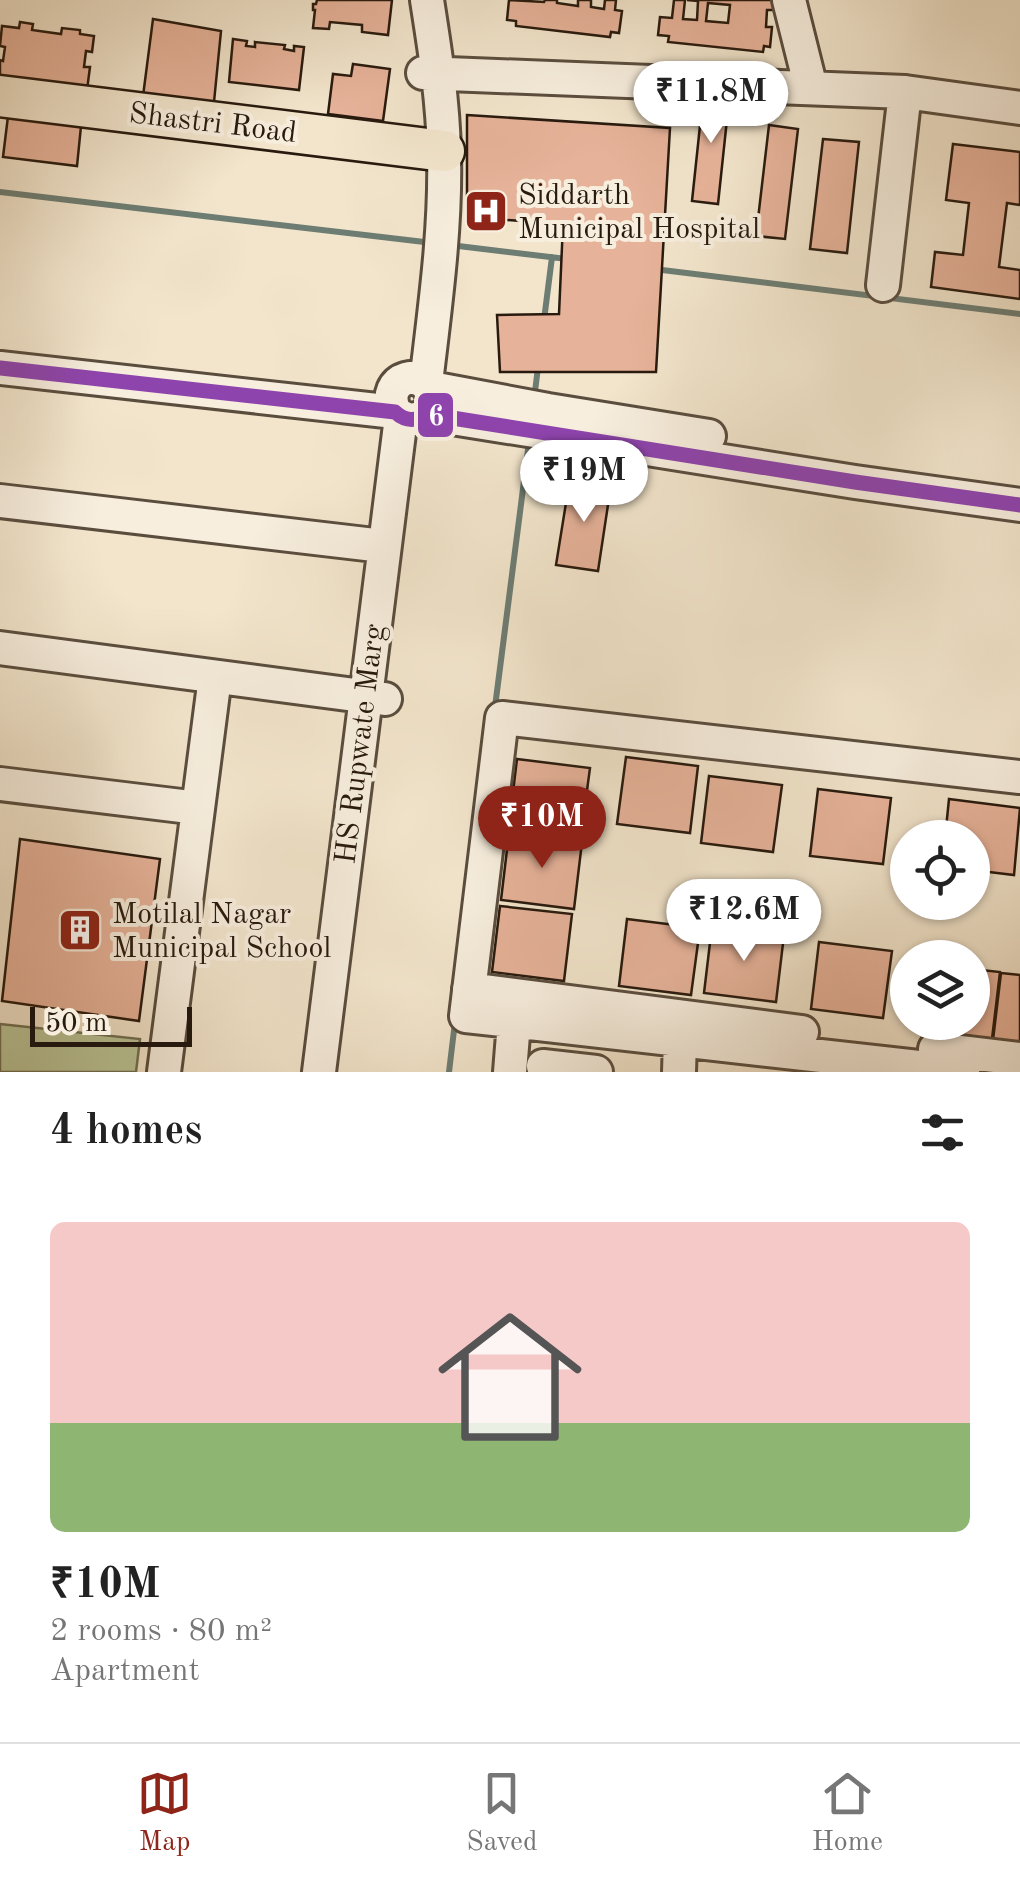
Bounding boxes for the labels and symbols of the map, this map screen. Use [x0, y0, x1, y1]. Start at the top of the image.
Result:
pin: ₹11.8M [630, 61, 792, 146]
street label: Shastri Road [127, 99, 298, 149]
place label: Siddarth Municipal Hospital [518, 181, 760, 245]
hospital icon: Siddarth Municipal Hospital [463, 188, 509, 234]
line badge: 6 [416, 391, 455, 439]
text: 6 [428, 404, 444, 432]
pin: ₹19M [525, 440, 643, 525]
street label: HS Rupwate Marg [331, 623, 391, 866]
pin: ₹10M [483, 786, 601, 871]
pin: ₹12.6M [663, 879, 825, 964]
place label: Motilal Nagar Municipal School [112, 900, 331, 964]
building icon: Motilal Nagar Municipal School [57, 907, 103, 953]
scale bar [30, 1002, 192, 1046]

